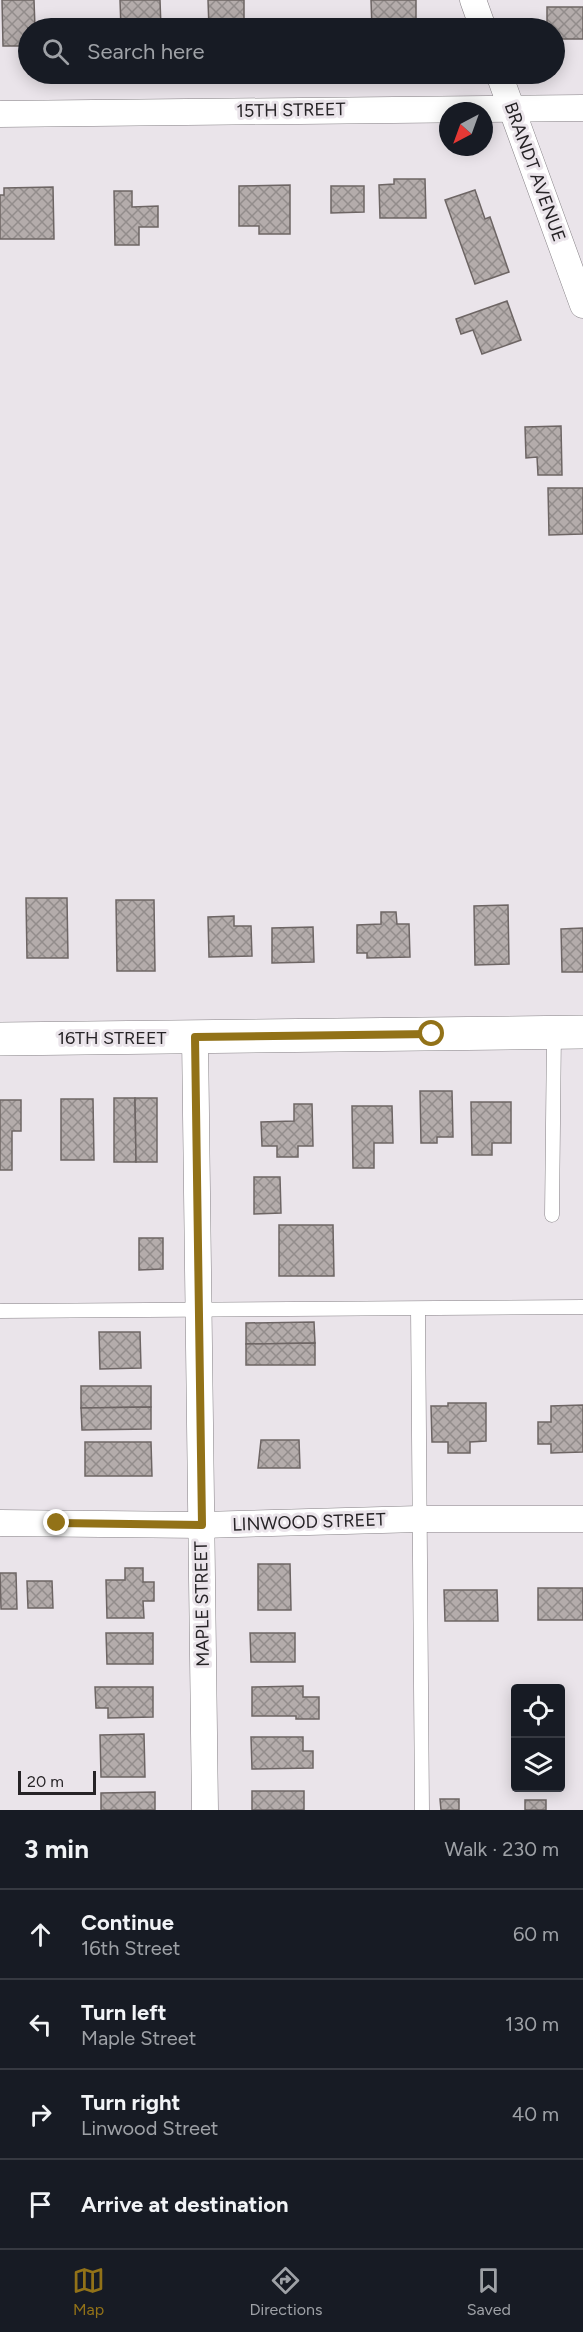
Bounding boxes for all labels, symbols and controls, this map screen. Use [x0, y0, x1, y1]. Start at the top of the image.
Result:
search box [18, 18, 565, 84]
icon: search [39, 35, 72, 68]
text: Search here [87, 38, 205, 65]
street label: 15TH STREET [236, 98, 346, 122]
street label: BRANDT AVENUE [500, 99, 570, 245]
north arrow [439, 102, 493, 156]
route start [418, 1020, 444, 1046]
street label: 16TH STREET [57, 1027, 167, 1049]
street label: LINWOOD STREET [232, 1508, 386, 1536]
route end [43, 1509, 69, 1535]
street label: MAPLE STREET [190, 1541, 214, 1667]
map controls [511, 1684, 565, 1792]
button: locate [511, 1684, 565, 1738]
button: layers [511, 1738, 565, 1792]
scale bar [18, 1768, 96, 1796]
text: 20 m [27, 1772, 64, 1791]
text: 3 min [24, 1833, 89, 1865]
text: Walk · 230 m [445, 1837, 559, 1861]
text: Continue [81, 1909, 174, 1936]
icon: ahead [24, 1918, 57, 1951]
text: 60 m [513, 1922, 559, 1946]
text: 16th Street [81, 1936, 180, 1960]
text: Turn left [81, 1999, 167, 2026]
icon: left [24, 2008, 57, 2041]
text: 130 m [505, 2012, 559, 2036]
text: Maple Street [81, 2026, 196, 2050]
text: Turn right [81, 2089, 180, 2116]
icon: right [24, 2098, 57, 2131]
text: 40 m [512, 2102, 559, 2126]
text: Linwood Street [81, 2116, 218, 2140]
icon: arrive [24, 2188, 57, 2221]
text: Arrive at destination [81, 2191, 289, 2218]
tab: Map [72, 2264, 105, 2319]
tab: Directions [249, 2264, 322, 2319]
tab: Saved [467, 2264, 511, 2319]

